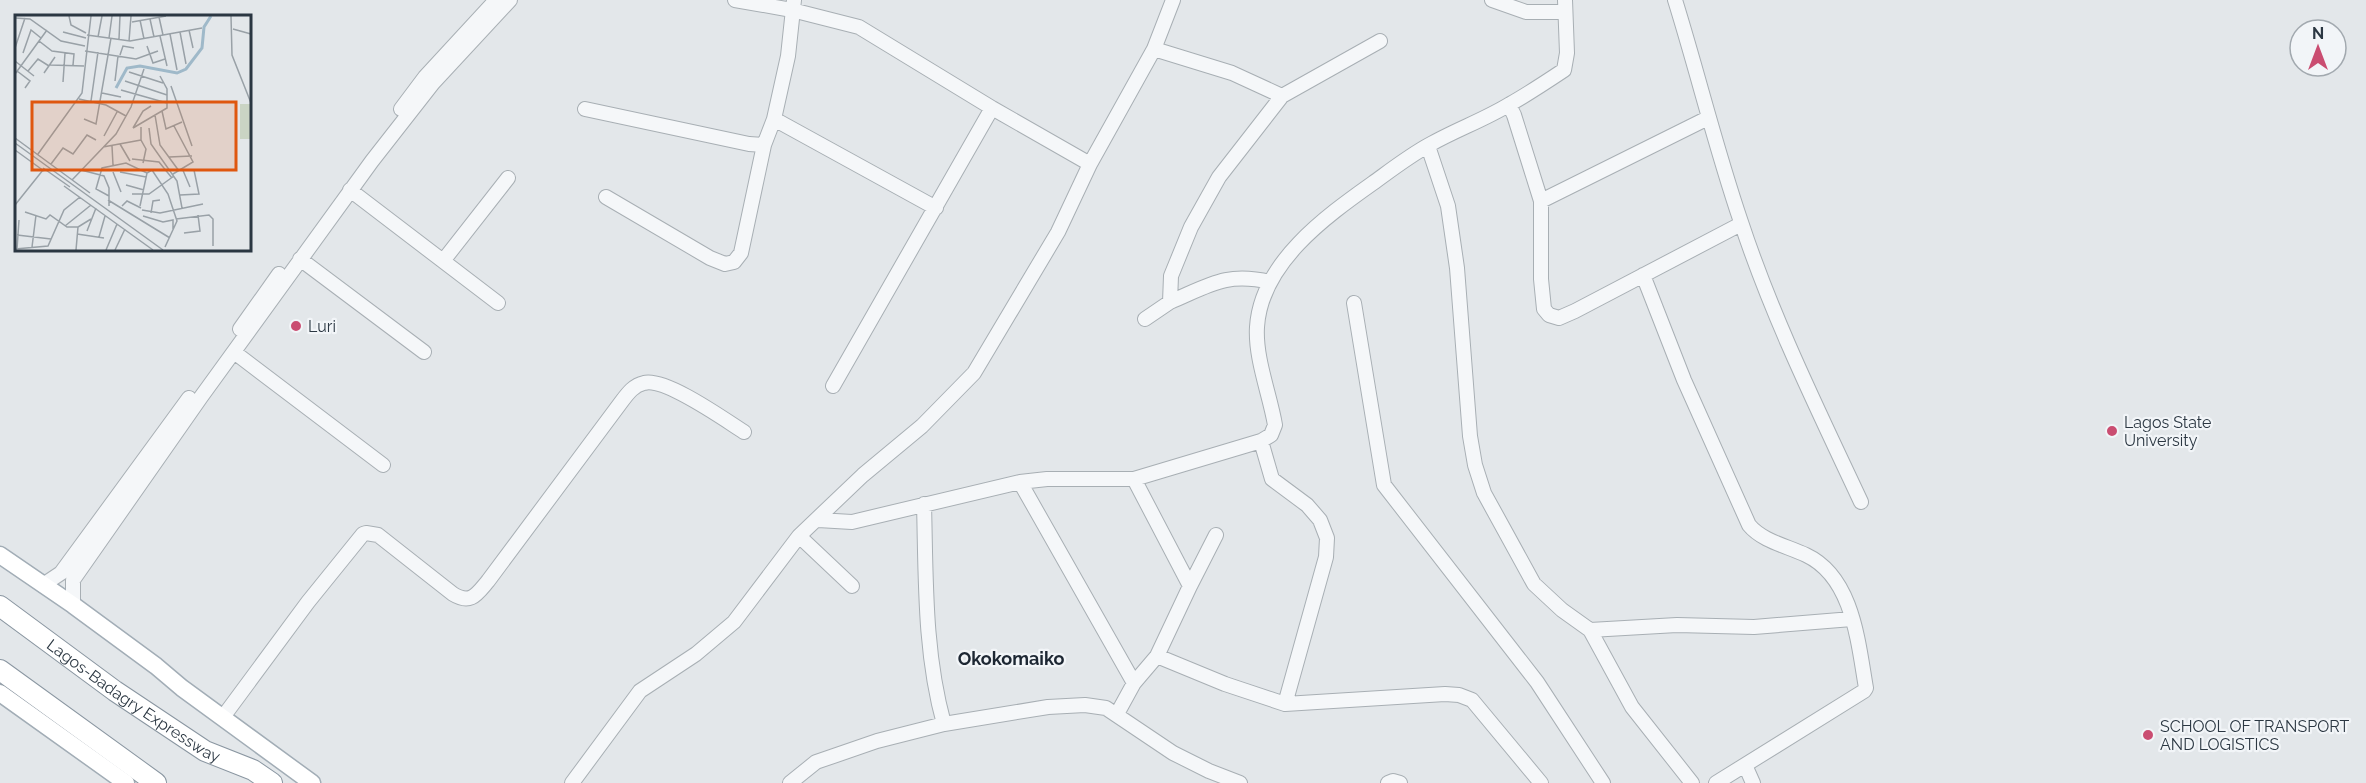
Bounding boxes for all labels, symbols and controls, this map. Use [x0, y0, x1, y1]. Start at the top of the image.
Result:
inset map [15, 15, 250, 250]
north arrow [2288, 18, 2348, 78]
text: N [2312, 24, 2324, 43]
place label: Luri [308, 317, 336, 336]
marker: Luri [289, 319, 303, 333]
place label: Lagos State University [2124, 413, 2211, 450]
marker: Lagos State University [2105, 424, 2119, 438]
street label: Lagos-Badagry Expressway [43, 635, 223, 766]
district label: Okokomaiko [958, 648, 1064, 669]
place label: SCHOOL OF TRANSPORT AND LOGISTICS [2160, 717, 2349, 754]
marker: SCHOOL OF TRANSPORT AND LOGISTICS [2141, 728, 2155, 742]

